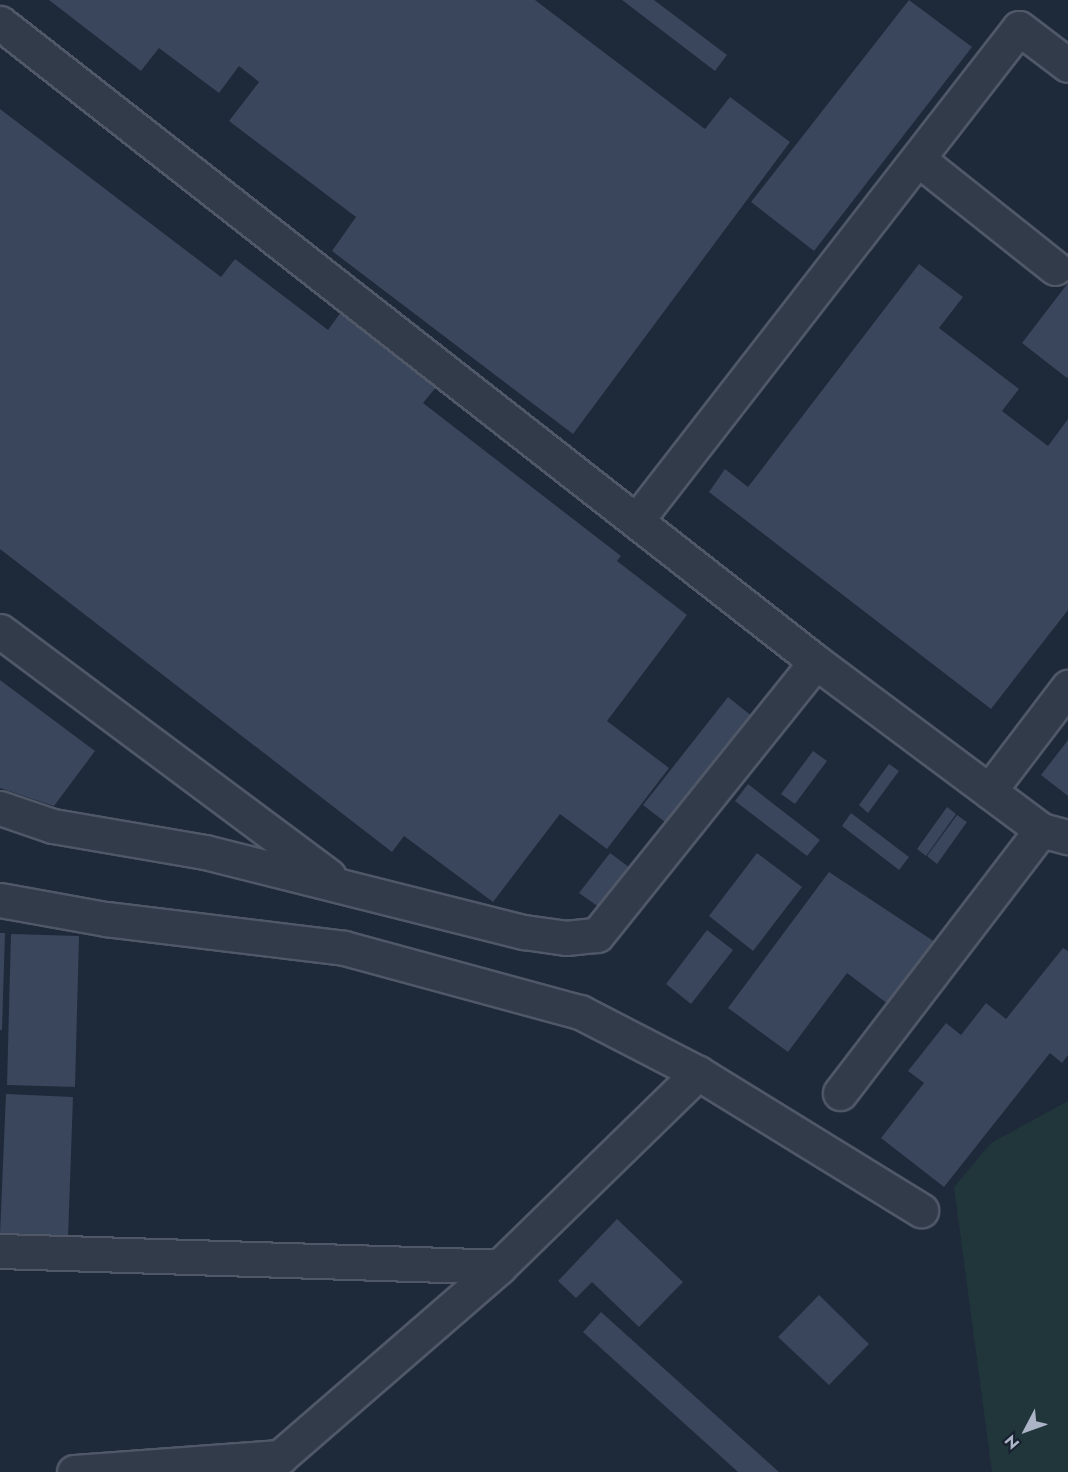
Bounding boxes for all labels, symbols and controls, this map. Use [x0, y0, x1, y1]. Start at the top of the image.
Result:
north arrow [996, 1400, 1056, 1460]
text: N [999, 1430, 1025, 1454]

